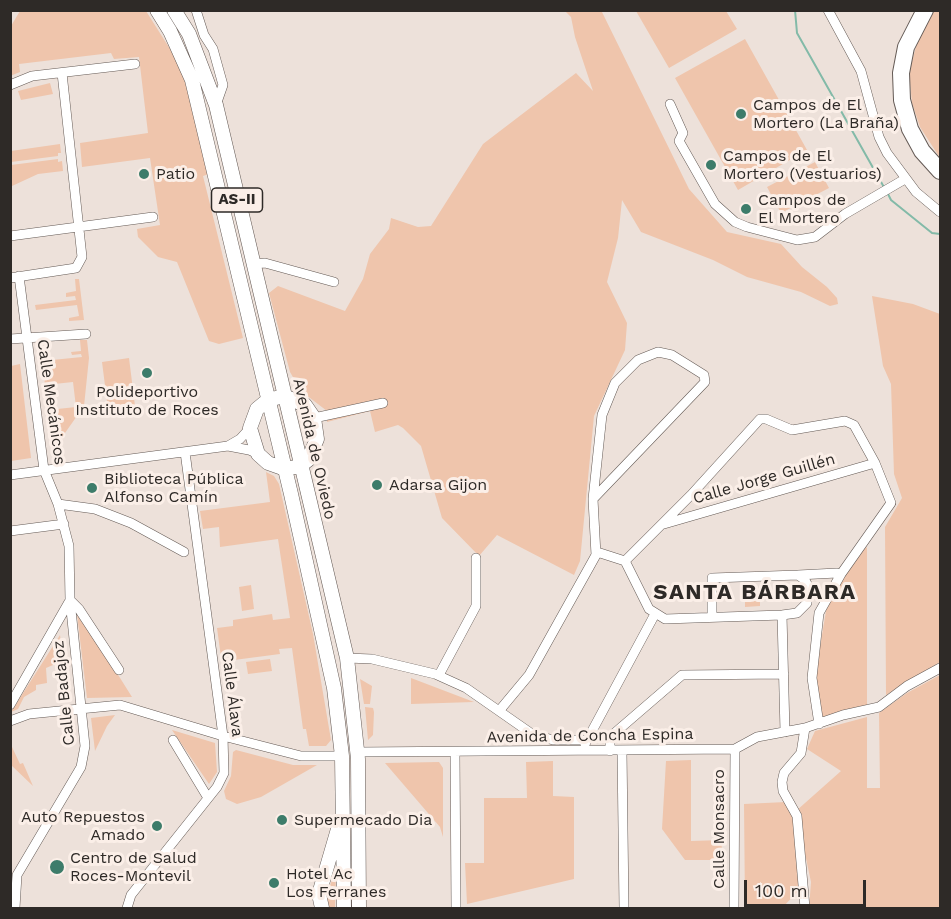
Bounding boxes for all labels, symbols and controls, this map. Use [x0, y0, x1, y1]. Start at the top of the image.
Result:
place label: Campos de El Mortero (La Braña) [753, 95, 899, 133]
marker: Campos de El Mortero (La Braña) [734, 107, 748, 121]
place label: Campos de El Mortero (Vestuarios) [723, 146, 882, 184]
marker: Campos de El Mortero (Vestuarios) [704, 158, 718, 172]
place label: Patio [156, 164, 195, 184]
marker: Patio [137, 167, 151, 181]
road number: AS-II [212, 188, 262, 212]
place label: Campos de El Mortero [758, 190, 846, 228]
marker: Campos de El Mortero [739, 202, 753, 216]
street label: Calle Mecánicos [33, 338, 69, 466]
marker: Polideportivo Instituto de Roces [140, 366, 154, 380]
street label: Avenida de Oviedo [288, 376, 340, 522]
place label: Polideportivo Instituto de Roces [75, 382, 219, 420]
street label: Calle Jorge Guillén [691, 450, 837, 508]
place label: Biblioteca Pública Alfonso Camín [104, 469, 244, 507]
place label: Adarsa Gijon [389, 475, 487, 495]
marker: Adarsa Gijon [370, 478, 384, 492]
marker: Biblioteca Pública Alfonso Camín [85, 481, 99, 495]
district label: SANTA BÁRBARA [653, 580, 857, 606]
street label: Calle Badajoz [49, 640, 79, 746]
street label: Calle Álava [217, 650, 247, 738]
street label: Avenida de Concha Espina [486, 725, 694, 747]
street label: Calle Monsacro [709, 769, 729, 889]
place label: Auto Repuestos Amado [21, 807, 145, 845]
place label: Supermecado Dia [294, 810, 432, 830]
marker: Supermecado Dia [275, 813, 289, 827]
marker: Auto Repuestos Amado [150, 819, 164, 833]
place label: Centro de Salud Roces-Montevil [70, 848, 197, 886]
marker: Centro de Salud Roces-Montevil [48, 858, 66, 876]
place label: Hotel Ac Los Ferranes [286, 864, 386, 902]
scale bar [747, 868, 868, 906]
marker: Hotel Ac Los Ferranes [267, 876, 281, 890]
text: 100 m [755, 880, 808, 901]

